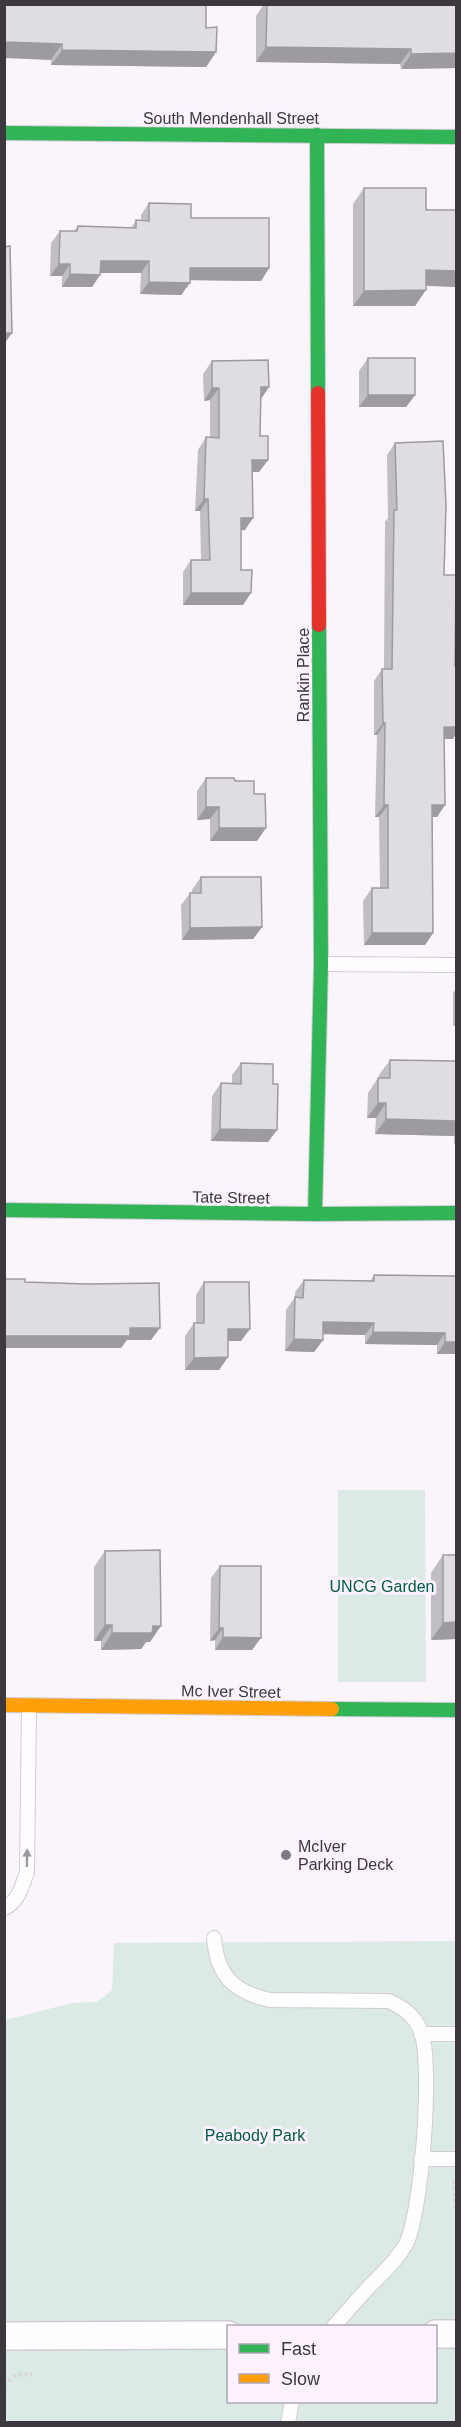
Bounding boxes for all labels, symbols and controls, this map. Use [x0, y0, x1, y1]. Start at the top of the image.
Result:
street label: South Mendenhall Street [143, 110, 320, 127]
street label: Rankin Place [295, 628, 312, 722]
street label: Tate Street [192, 1188, 270, 1207]
park label: UNCG Garden [330, 1578, 434, 1595]
street label: Mc Iver Street [181, 1682, 281, 1701]
place label: McIver Parking Deck [298, 1838, 394, 1873]
one-way arrow [22, 1848, 32, 1867]
marker: McIver Parking Deck [279, 1848, 293, 1862]
park label: Peabody Park [205, 2127, 306, 2144]
legend [227, 2325, 437, 2403]
text: Fast [281, 2339, 316, 2359]
text: Slow [281, 2369, 321, 2389]

